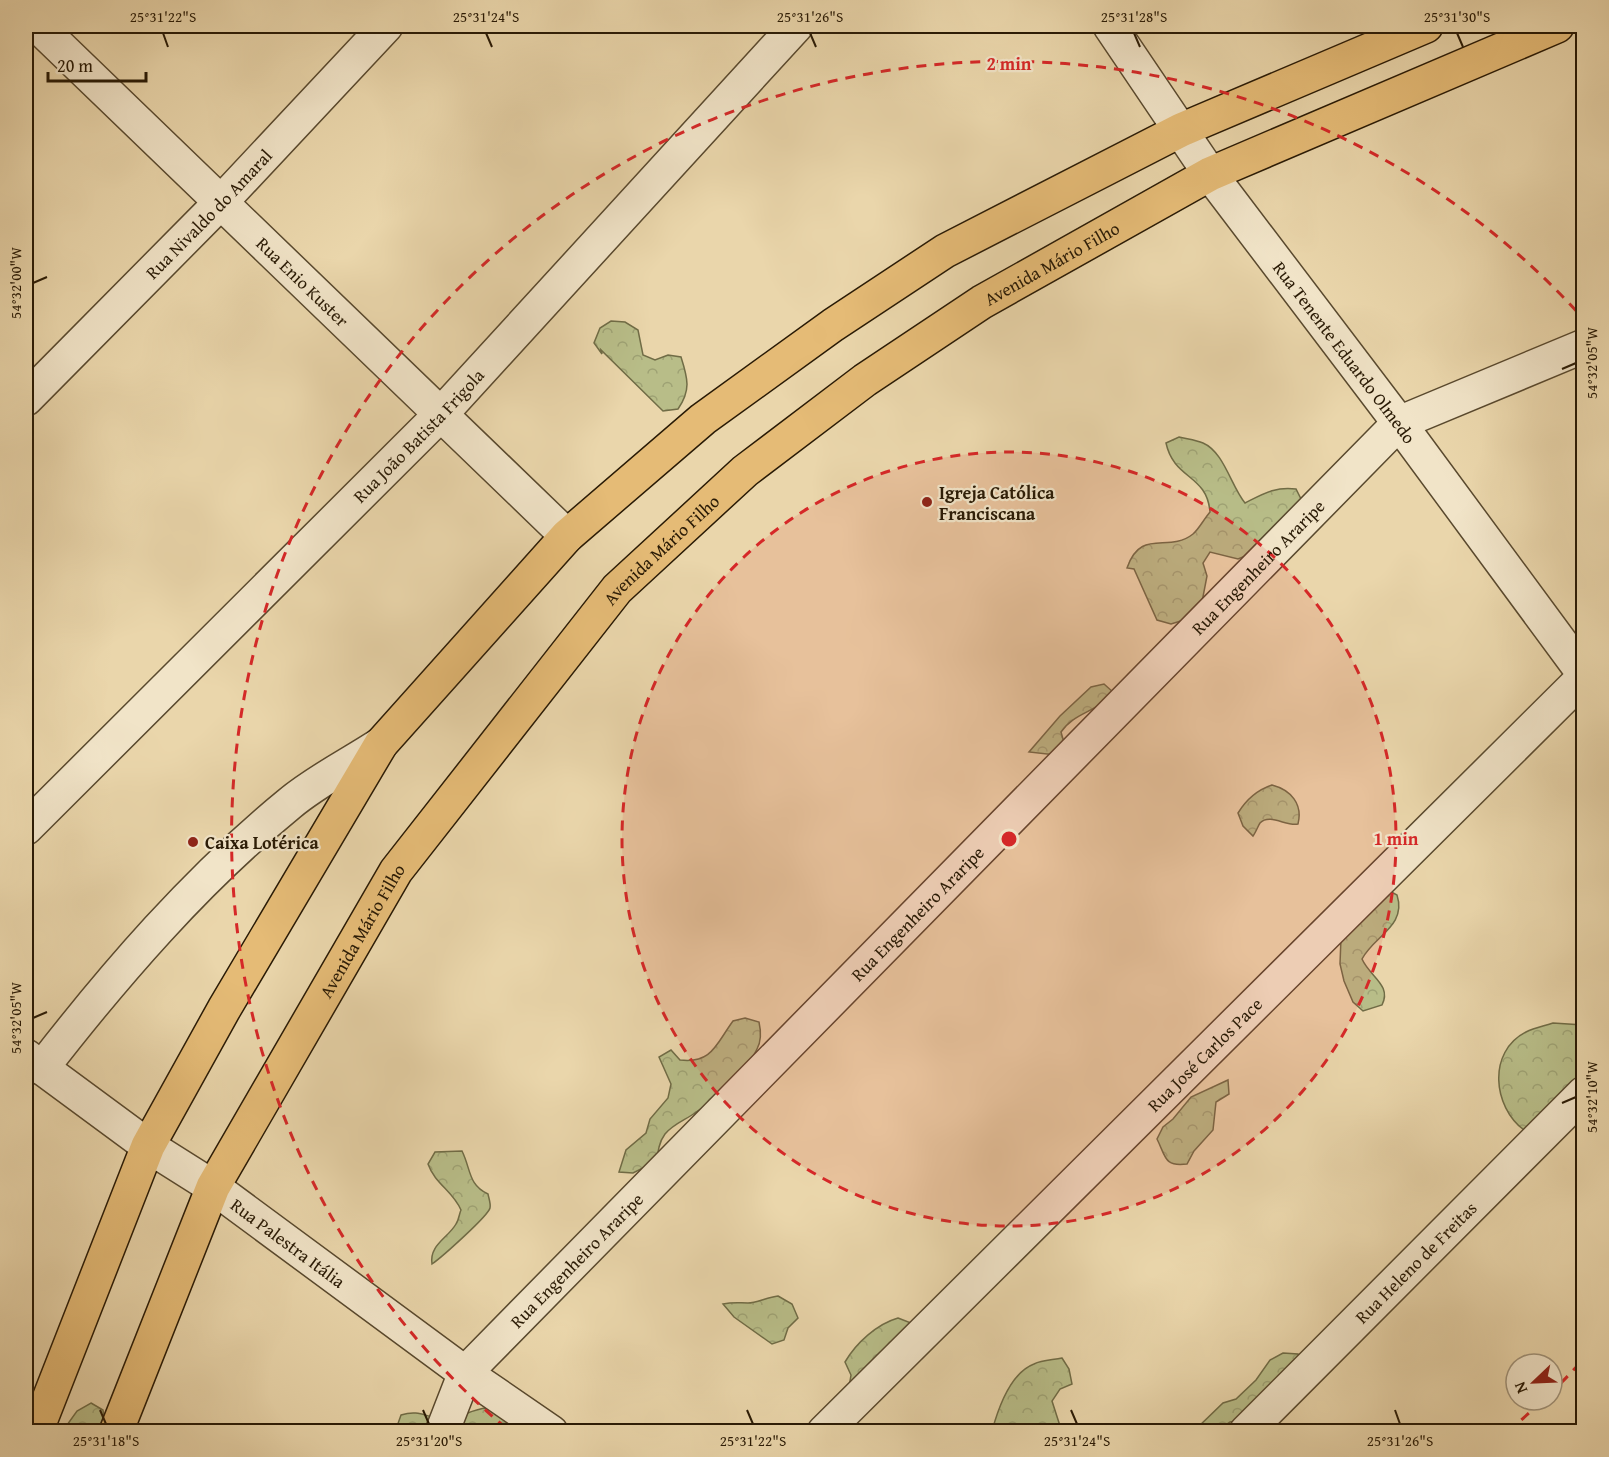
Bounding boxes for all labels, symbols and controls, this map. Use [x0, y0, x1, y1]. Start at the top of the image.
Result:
text: 25°31'22"S [130, 6, 196, 27]
text: 25°31'24"S [453, 6, 519, 27]
text: 25°31'26"S [777, 6, 843, 27]
text: 25°31'28"S [1101, 6, 1167, 27]
text: 25°31'30"S [1424, 6, 1490, 27]
scale bar [48, 45, 146, 83]
text: 2 min [987, 50, 1032, 77]
text: 20 m [57, 52, 93, 79]
street label: Rua Nivaldo do Amaral [139, 143, 278, 285]
street label: Avenida Mário Filho [979, 214, 1124, 312]
street label: Rua Enio Kuster [250, 230, 356, 333]
text: 54°32'00"W [5, 247, 26, 319]
street label: Rua Tenente Eduardo Olmedo [1267, 255, 1423, 449]
text: 54°32'05"W [1581, 327, 1602, 399]
street label: Rua João Batista Frigola [346, 362, 490, 509]
place label: Igreja Católica Franciscana [939, 479, 1055, 527]
street label: Avenida Mário Filho [596, 488, 725, 610]
street label: Rua Engenheiro Araripe [1185, 493, 1331, 641]
marker: Igreja Católica Franciscana [920, 495, 934, 509]
text: 1 min [1374, 825, 1419, 852]
place label: Caixa Lotérica [205, 829, 319, 856]
centre of rings [999, 829, 1019, 849]
marker: Caixa Lotérica [186, 835, 200, 849]
street label: Rua Engenheiro Araripe [844, 839, 990, 987]
street label: Avenida Mário Filho [312, 857, 411, 1003]
text: 54°32'05"W [5, 982, 26, 1054]
street label: Rua José Carlos Pace [1141, 991, 1268, 1118]
text: 54°32'10"W [1581, 1061, 1602, 1133]
street label: Rua Engenheiro Araripe [503, 1186, 649, 1334]
street label: Rua Palestra Itália [225, 1191, 352, 1294]
street label: Rua Heleno de Freitas [1348, 1195, 1483, 1329]
north arrow [1504, 1352, 1564, 1412]
text: N [1507, 1378, 1533, 1397]
text: 25°31'18"S [73, 1430, 139, 1451]
text: 25°31'20"S [396, 1430, 462, 1451]
text: 25°31'22"S [720, 1430, 786, 1451]
text: 25°31'24"S [1044, 1430, 1110, 1451]
text: 25°31'26"S [1367, 1430, 1433, 1451]

